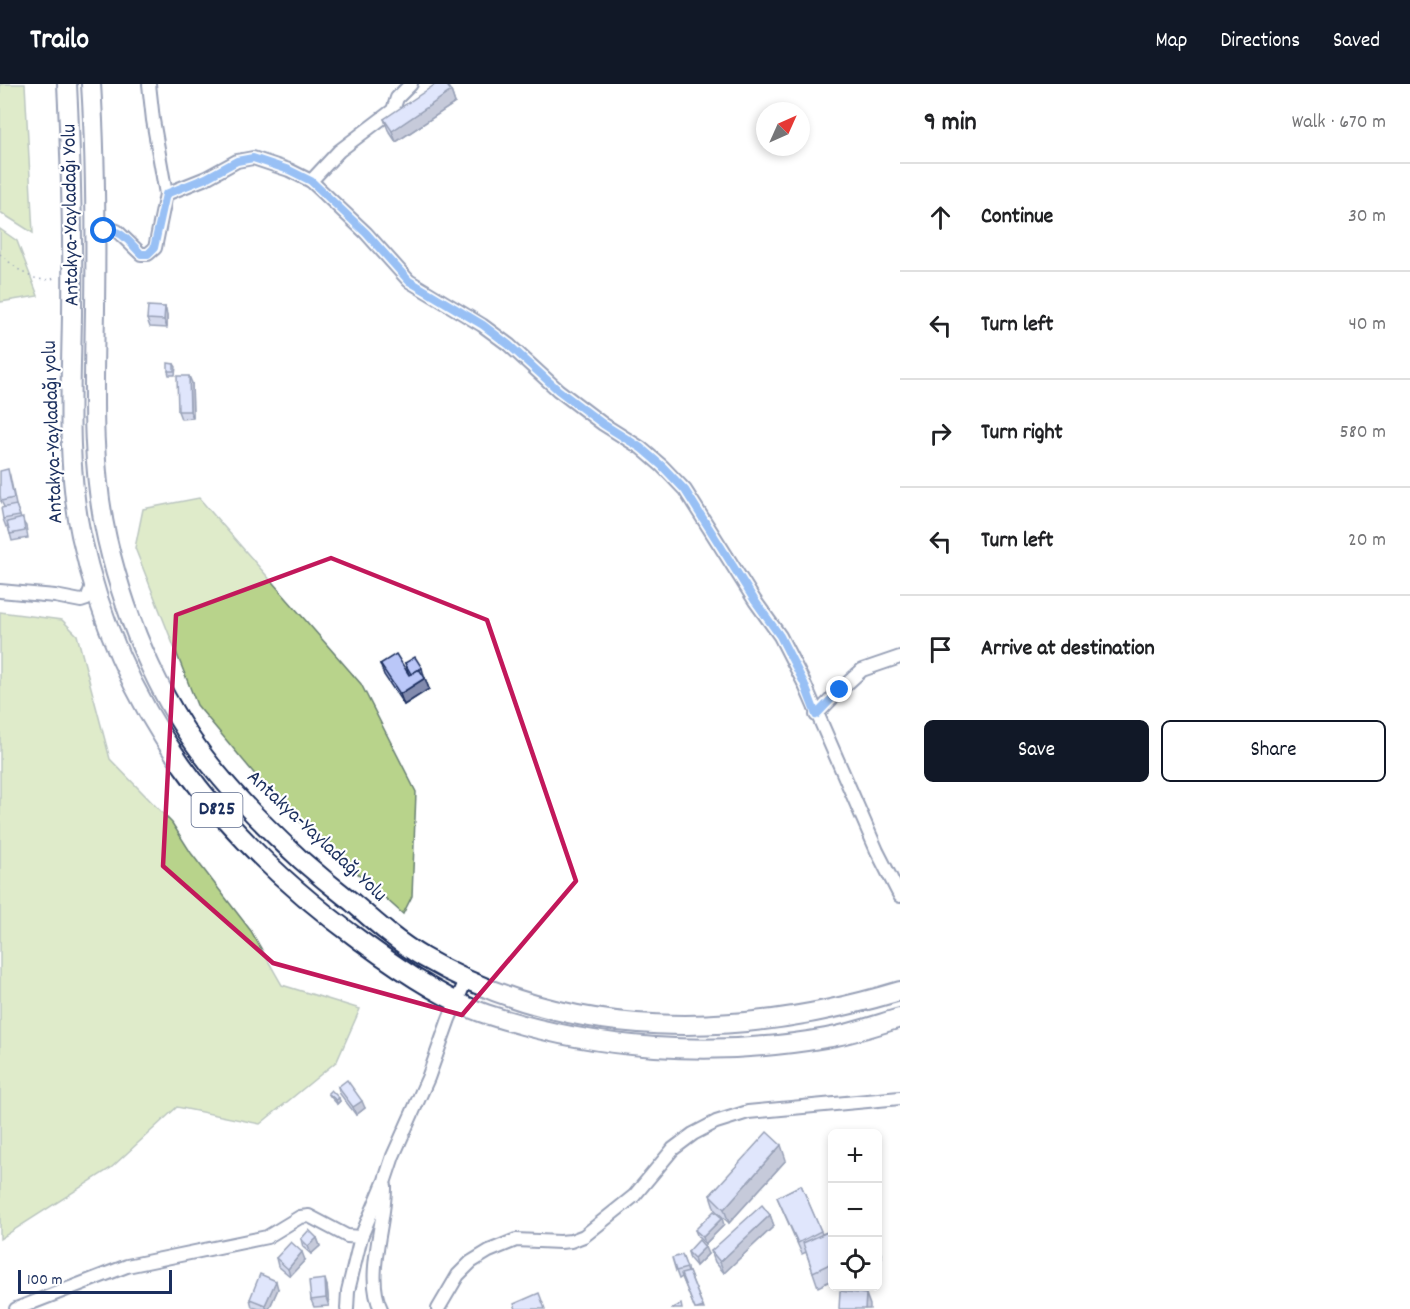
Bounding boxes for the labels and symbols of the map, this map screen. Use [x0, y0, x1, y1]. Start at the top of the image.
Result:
north arrow [756, 102, 810, 156]
street label: Antakya-Yayladağı Yolu [55, 124, 89, 306]
route start [90, 217, 116, 243]
street label: Antakya-Yayladağı yolu [36, 340, 72, 524]
route end [826, 676, 852, 702]
street label: Antakya-Yayladağı Yolu [239, 764, 393, 910]
road number: D825 [192, 793, 242, 827]
scale bar [18, 1267, 172, 1294]

